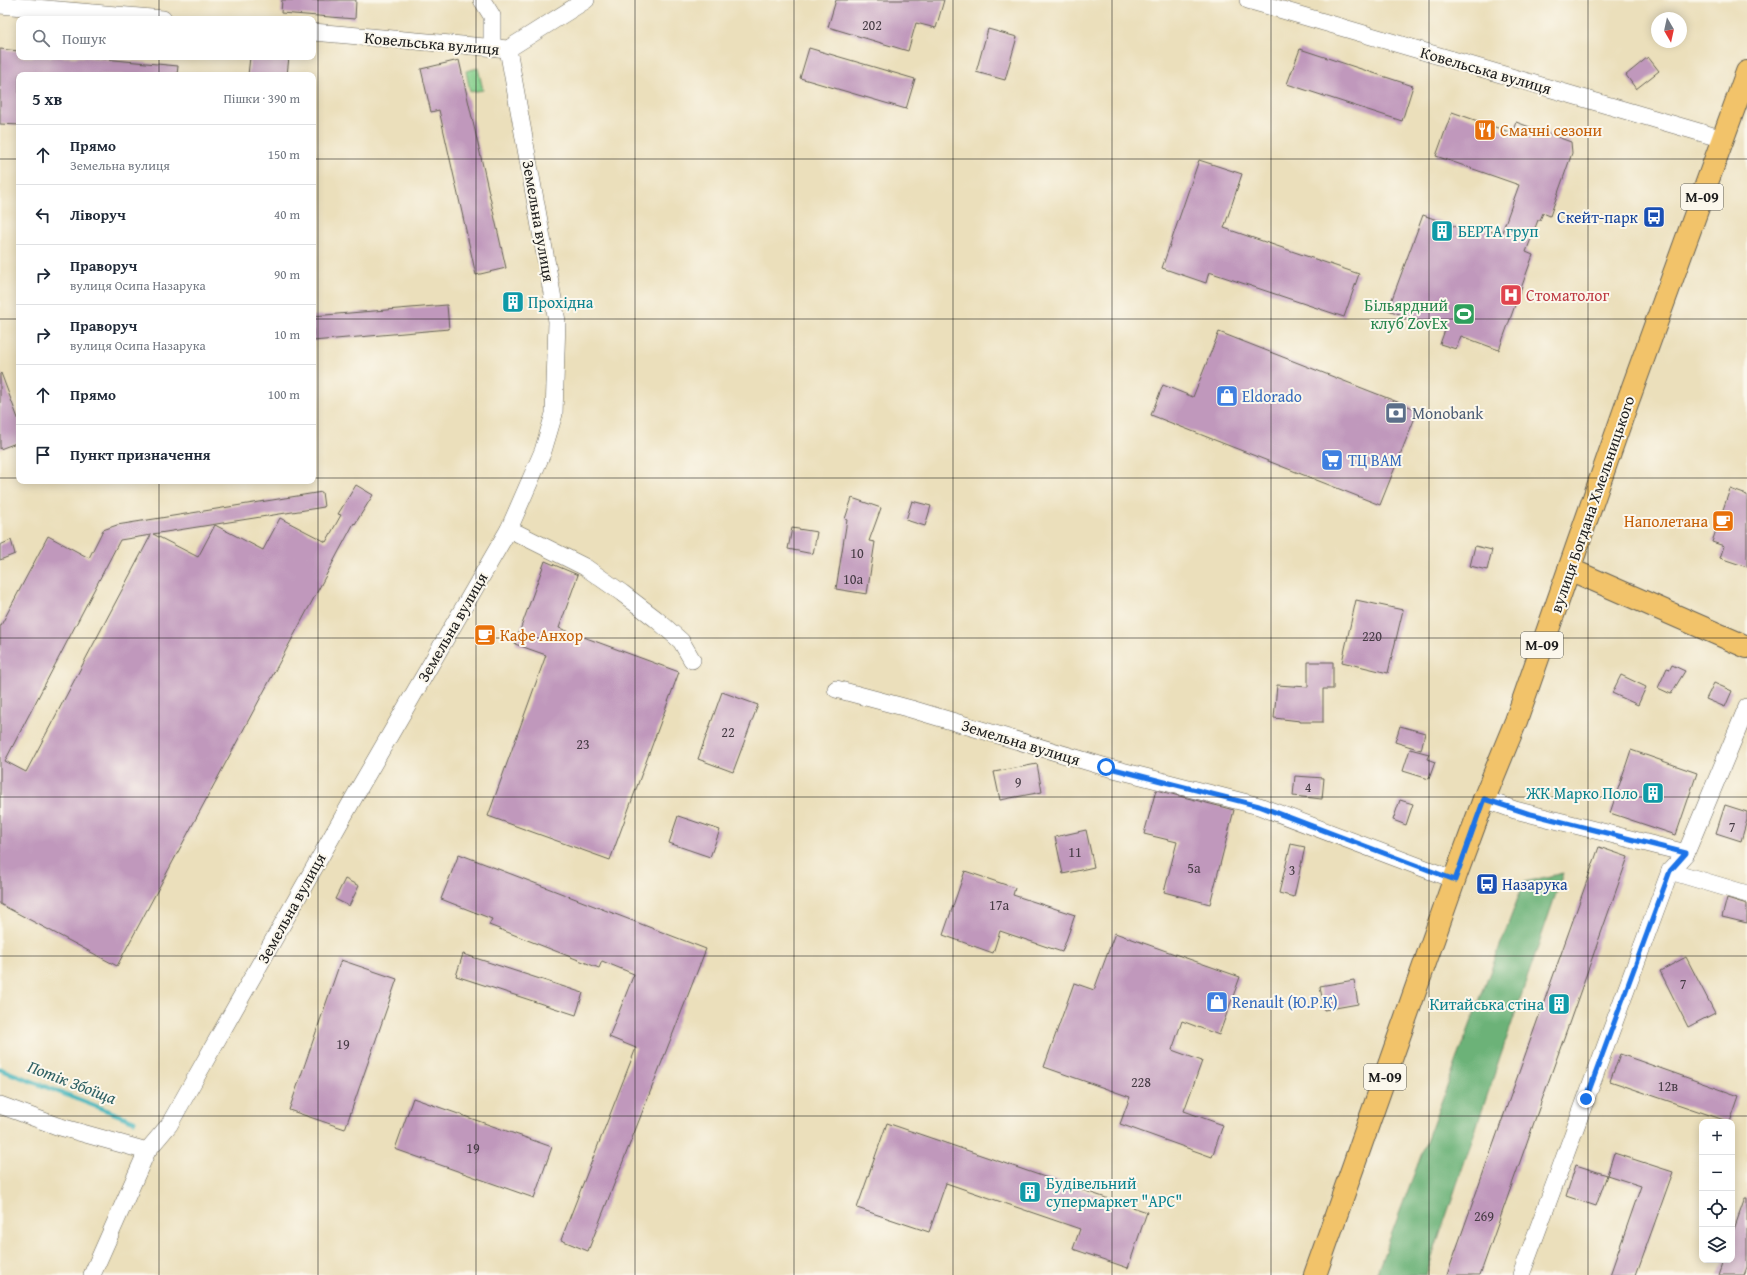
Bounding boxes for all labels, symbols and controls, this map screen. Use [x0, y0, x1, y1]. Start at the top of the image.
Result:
north arrow [1651, 12, 1687, 48]
house number: 202 [862, 15, 882, 35]
search box [16, 16, 316, 60]
street label: Ковельська вулиця [364, 25, 500, 61]
icon: search [30, 27, 52, 49]
text: Пошук [62, 28, 106, 49]
street label: Ковельська вулиця [1418, 40, 1554, 100]
text: 5 хв [32, 86, 62, 111]
text: Пішки · 390 m [223, 89, 300, 108]
restaurant icon: Смачні сезони [1472, 117, 1498, 143]
place label: Смачні сезони [1500, 118, 1603, 142]
text: Прямо [70, 135, 116, 156]
icon: ahead [32, 144, 54, 166]
text: 150 m [268, 145, 300, 164]
text: Земельна вулиця [70, 156, 170, 175]
street label: Земельна вулиця [517, 158, 561, 284]
road number: М-09 [1681, 184, 1723, 210]
icon: left [32, 204, 54, 226]
text: Ліворуч [70, 204, 126, 225]
bus stop icon: Скейт-парк [1641, 204, 1667, 230]
text: 40 m [274, 205, 300, 224]
place label: Скейт-парк [1557, 205, 1639, 229]
building icon: БЕРТА груп [1429, 218, 1455, 244]
place label: БЕРТА груп [1458, 219, 1539, 243]
text: Праворуч [70, 255, 137, 276]
icon: right [32, 264, 54, 286]
text: 90 m [274, 265, 300, 284]
text: вулиця Осипа Назарука [70, 276, 206, 295]
hospital icon: Стоматолог [1498, 282, 1524, 308]
place label: Стоматолог [1526, 283, 1609, 307]
building icon: Прохідна [500, 289, 526, 315]
place label: Прохідна [528, 290, 594, 314]
place label: Більярдний клуб ZovEx [1364, 293, 1449, 335]
sports icon: Більярдний клуб ZovEx [1451, 301, 1477, 327]
text: Праворуч [70, 315, 137, 336]
icon: right [32, 324, 54, 346]
text: 10 m [274, 325, 300, 344]
text: вулиця Осипа Назарука [70, 336, 206, 355]
shop icon: Eldorado [1214, 383, 1240, 409]
icon: ahead [32, 384, 54, 406]
text: Прямо [70, 384, 116, 405]
place label: Eldorado [1242, 384, 1302, 408]
text: 100 m [268, 385, 300, 404]
street label: вулиця Богдана Хмельницького [1544, 392, 1640, 616]
bank icon: Monobank [1383, 400, 1409, 426]
place label: Monobank [1412, 401, 1484, 425]
icon: arrive [32, 444, 54, 466]
text: Пункт призначення [70, 444, 211, 465]
supermarket icon: ТЦ ВАМ [1319, 447, 1345, 473]
place label: ТЦ ВАМ [1348, 448, 1402, 472]
cafe icon: Наполетана [1710, 508, 1736, 534]
place label: Наполетана [1624, 509, 1708, 533]
house number: 10 [850, 543, 864, 563]
street label: Земельна вулиця [411, 568, 493, 686]
house number: 10а [843, 569, 863, 589]
cafe icon: Кафе Анхор [472, 622, 498, 648]
place label: Кафе Анхор [500, 623, 584, 647]
house number: 220 [1362, 626, 1382, 646]
road number: М-09 [1521, 632, 1563, 658]
street label: Земельна вулиця [959, 713, 1083, 771]
house number: 22 [721, 722, 735, 742]
house number: 23 [576, 734, 590, 754]
route start [1097, 758, 1115, 776]
house number: 9 [1015, 772, 1022, 792]
house number: 4 [1305, 777, 1312, 797]
building icon: ЖК Марко Поло [1640, 780, 1666, 806]
place label: ЖК Марко Поло [1525, 781, 1638, 805]
house number: 7 [1729, 817, 1736, 837]
house number: 11 [1068, 842, 1082, 862]
street label: Земельна вулиця [251, 848, 331, 968]
house number: 5а [1187, 858, 1201, 878]
house number: 3 [1289, 860, 1295, 880]
bus stop icon: Назарука [1474, 871, 1500, 897]
place label: Назарука [1502, 872, 1568, 896]
house number: 17а [989, 895, 1009, 915]
house number: 7 [1680, 974, 1687, 994]
shop icon: Renault (Ю.Р.К) [1204, 989, 1230, 1015]
place label: Renault (Ю.Р.К) [1232, 990, 1338, 1014]
building icon: Китайська стіна [1546, 991, 1572, 1017]
place label: Китайська стіна [1429, 992, 1544, 1016]
house number: 19 [336, 1034, 350, 1054]
water label: Потік Збоїща [24, 1053, 120, 1110]
road number: М-09 [1364, 1064, 1406, 1090]
house number: 228 [1131, 1072, 1151, 1092]
house number: 12в [1658, 1076, 1678, 1096]
route end [1577, 1090, 1595, 1108]
map controls [1699, 1119, 1735, 1263]
button: + [1699, 1119, 1735, 1155]
house number: 19 [466, 1138, 480, 1158]
button: − [1699, 1155, 1735, 1191]
place label: Будівельний супермаркет "АРС" [1046, 1171, 1182, 1213]
building icon: Будівельний супермаркет "АРС" [1017, 1179, 1043, 1205]
button: locate [1699, 1191, 1735, 1227]
house number: 269 [1474, 1206, 1494, 1226]
button: layers [1699, 1227, 1735, 1263]

